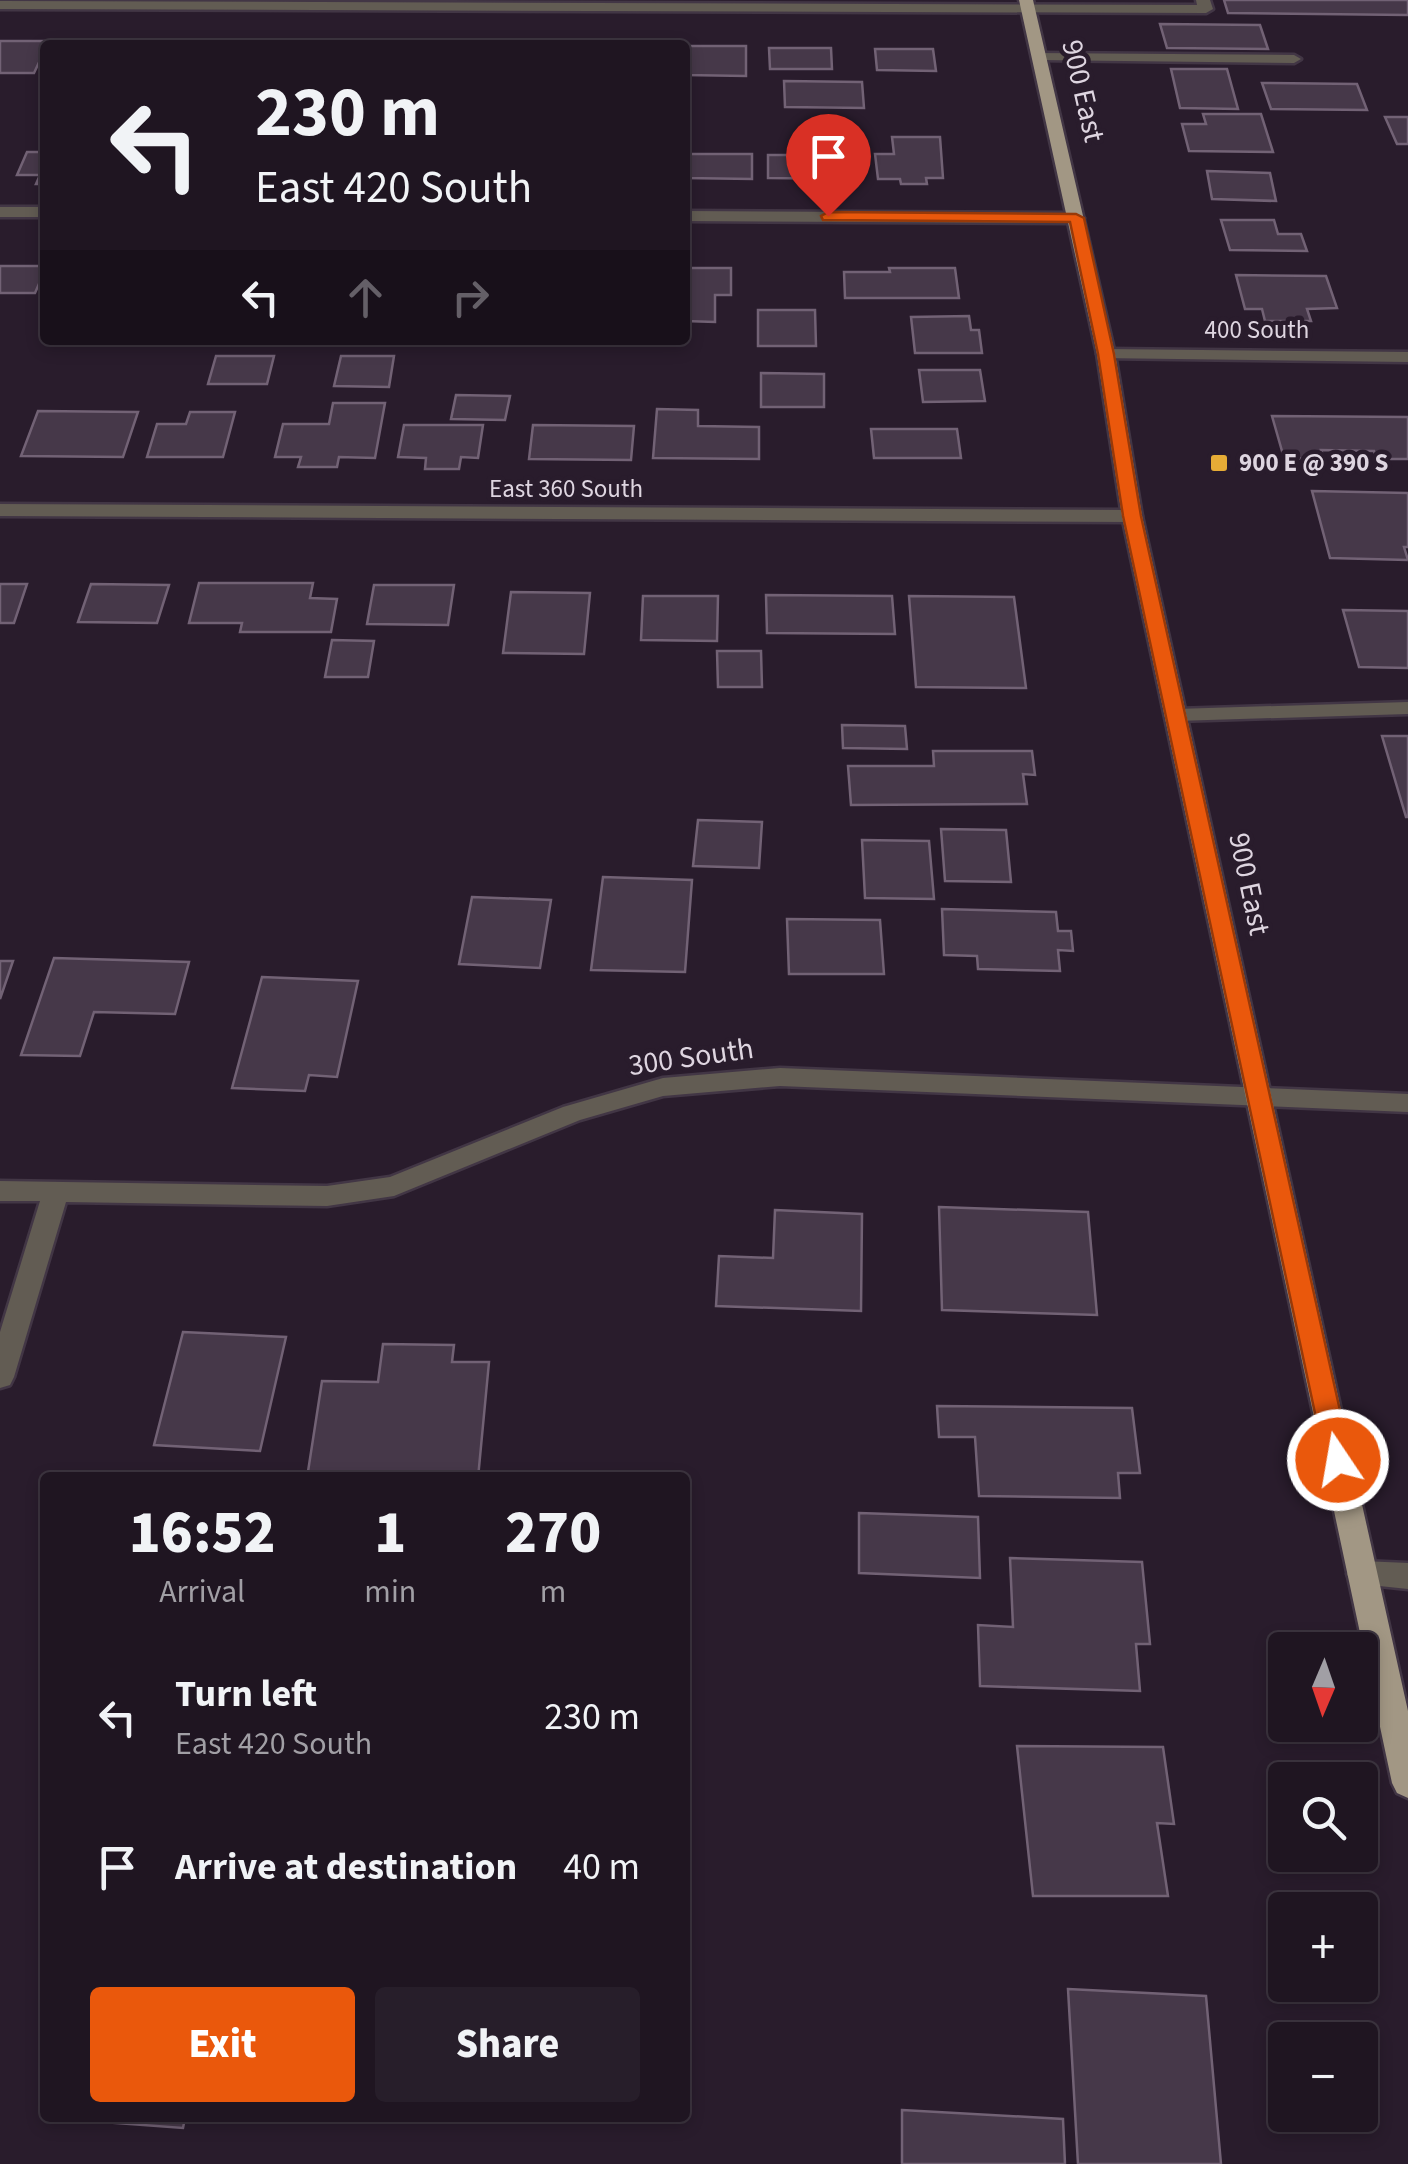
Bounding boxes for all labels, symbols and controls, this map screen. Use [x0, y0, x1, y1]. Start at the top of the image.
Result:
street label: 900 East [1050, 36, 1116, 146]
text: 230 m [255, 63, 440, 163]
icon: left [90, 80, 220, 210]
pin [786, 114, 871, 217]
icon: arrive [801, 129, 856, 184]
text: East 420 South [255, 156, 532, 220]
icon: left [233, 270, 288, 325]
icon: ahead [338, 270, 393, 325]
icon: right [443, 270, 498, 325]
street label: 400 South [1205, 312, 1309, 348]
place label: 900 E @ 390 S [1239, 445, 1388, 481]
marker: 900 E @ 390 S [1208, 452, 1230, 474]
street label: East 360 South [489, 471, 643, 507]
street label: 900 East [1217, 829, 1281, 939]
street label: 300 South [626, 1027, 756, 1087]
position arrow [1286, 1408, 1390, 1512]
text: 16:52 [129, 1491, 276, 1576]
text: 1 [374, 1491, 406, 1576]
text: 270 [505, 1491, 601, 1576]
text: Arrival [159, 1569, 245, 1615]
text: min [364, 1569, 416, 1615]
text: m [540, 1569, 566, 1615]
north arrow [1268, 1632, 1378, 1742]
map controls [1268, 1632, 1378, 2132]
text: Turn left [175, 1667, 317, 1721]
icon: left [90, 1690, 145, 1745]
text: 230 m [544, 1690, 640, 1744]
text: East 420 South [175, 1721, 372, 1767]
button: search [1268, 1762, 1378, 1872]
icon: arrive [90, 1840, 145, 1895]
text: Arrive at destination [175, 1840, 517, 1894]
text: 40 m [563, 1840, 640, 1894]
button: + [1268, 1892, 1378, 2002]
button: Exit [90, 1987, 355, 2102]
button: Share [375, 1987, 640, 2102]
button: − [1268, 2022, 1378, 2132]

